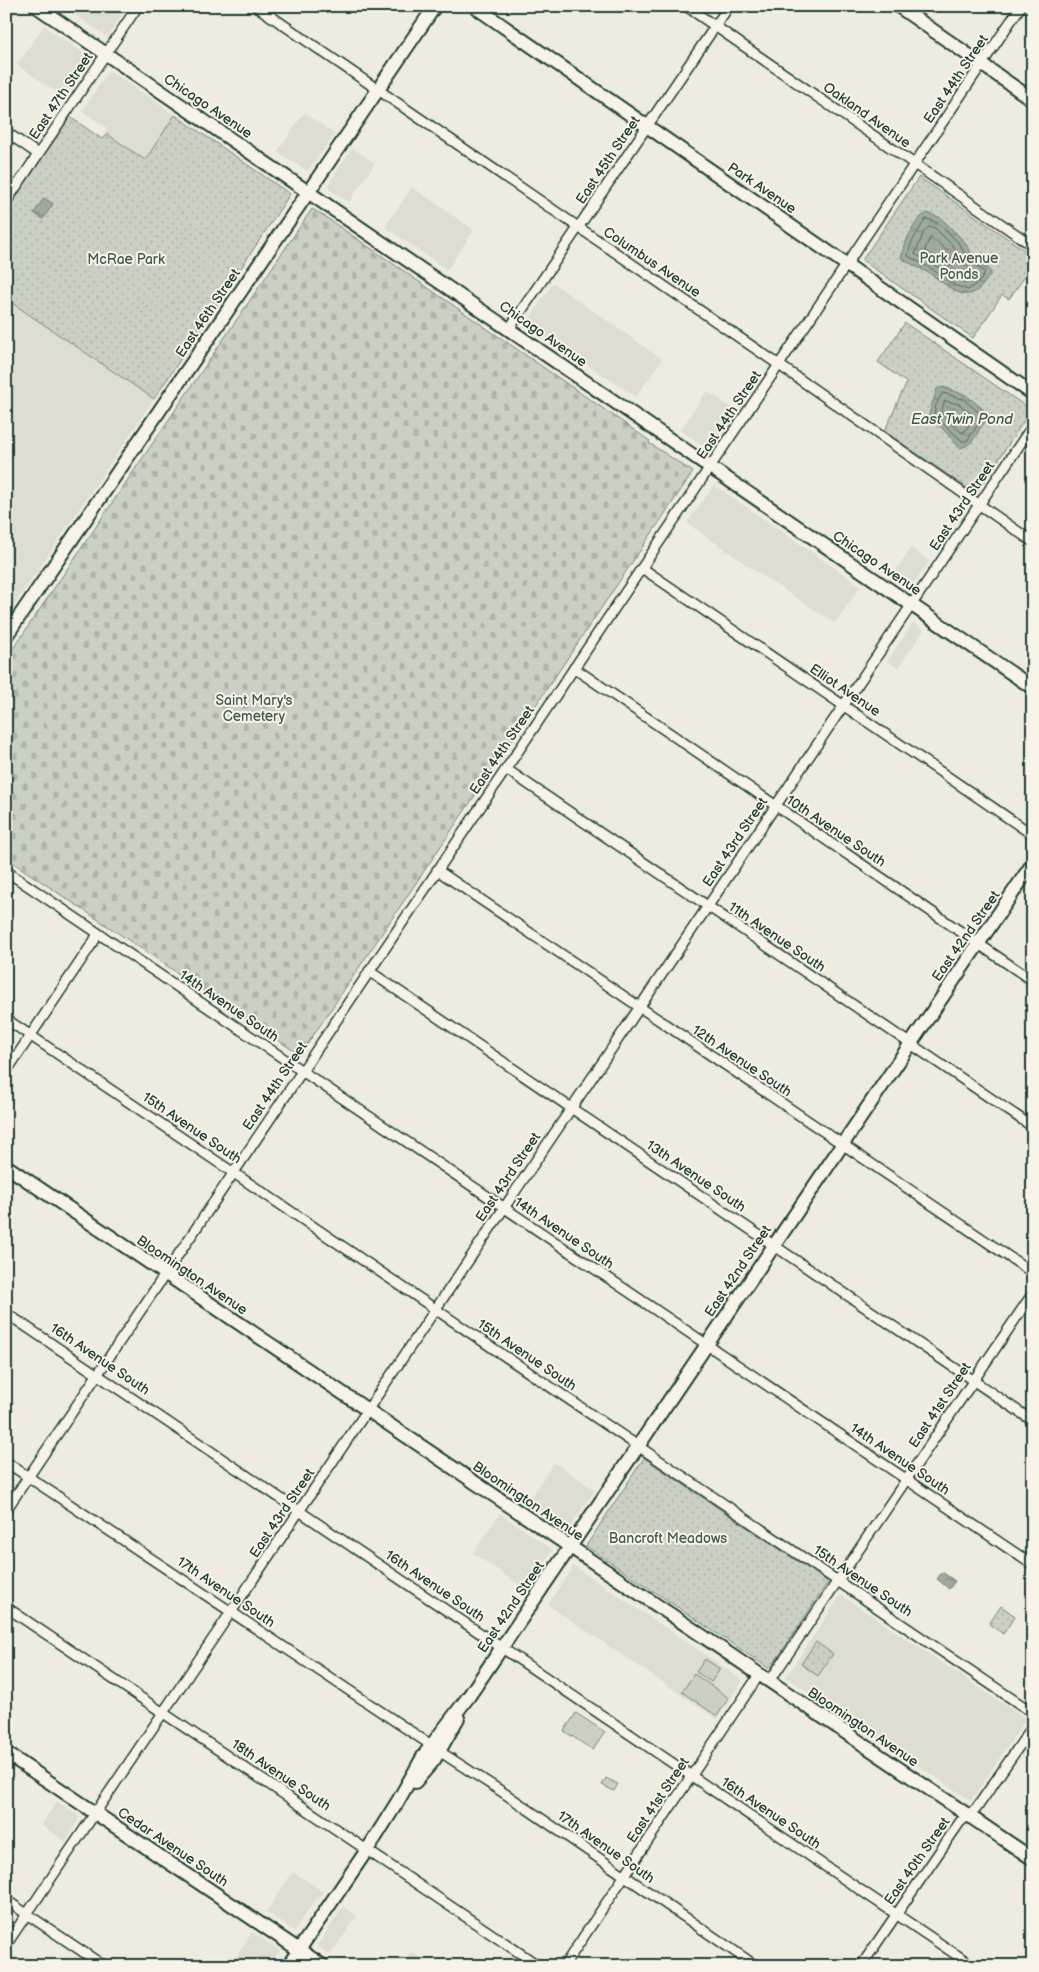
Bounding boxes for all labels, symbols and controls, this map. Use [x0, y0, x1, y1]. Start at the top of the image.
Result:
street label: East 44th Street [920, 31, 992, 127]
street label: East 47th Street [26, 49, 97, 143]
street label: Chicago Avenue [160, 70, 256, 142]
street label: Oakland Avenue [820, 79, 914, 151]
street label: East 45th Street [572, 112, 644, 207]
street label: Park Avenue [725, 159, 799, 217]
street label: Columbus Avenue [600, 223, 704, 301]
park label: Park Avenue Ponds [920, 250, 998, 283]
park label: McRae Park [87, 251, 165, 268]
street label: East 46th Street [172, 265, 244, 361]
street label: Chicago Avenue [496, 297, 590, 371]
street label: East 44th Street [693, 367, 765, 463]
water label: East Twin Pond [911, 410, 1013, 429]
street label: East 43rd Street [926, 458, 999, 554]
street label: Chicago Avenue [829, 527, 925, 599]
street label: Elliot Avenue [806, 660, 884, 720]
park label: Saint Mary's Cemetery [216, 692, 292, 725]
street label: East 44th Street [466, 702, 538, 798]
street label: 10th Avenue South [783, 791, 889, 871]
street label: East 43rd Street [699, 794, 772, 890]
street label: East 42nd Street [928, 887, 1004, 985]
street label: 11th Avenue South [725, 898, 829, 976]
street label: 14th Avenue South [176, 966, 282, 1046]
street label: 12th Avenue South [689, 1021, 795, 1101]
street label: East 44th Street [239, 1038, 311, 1134]
street label: 15th Avenue South [139, 1089, 245, 1168]
street label: East 43rd Street [472, 1129, 545, 1225]
street label: 13th Avenue South [643, 1136, 749, 1216]
street label: 14th Avenue South [511, 1193, 617, 1273]
street label: East 42nd Street [701, 1221, 775, 1320]
street label: Bloomington Avenue [133, 1232, 251, 1318]
street label: 15th Avenue South [474, 1316, 580, 1395]
street label: 16th Avenue South [47, 1319, 153, 1399]
street label: East 41st Street [905, 1359, 975, 1451]
street label: 14th Avenue South [847, 1419, 953, 1499]
street label: Bloomington Avenue [469, 1458, 587, 1544]
street label: East 43rd Street [246, 1465, 319, 1561]
park label: Bancroft Meadows [609, 1530, 727, 1547]
street label: 15th Avenue South [810, 1542, 916, 1621]
street label: 16th Avenue South [382, 1546, 488, 1626]
street label: 17th Avenue South [174, 1553, 279, 1631]
street label: East 42nd Street [474, 1557, 548, 1656]
street label: Bloomington Avenue [804, 1684, 922, 1770]
street label: 18th Avenue South [228, 1736, 334, 1815]
street label: East 41st Street [623, 1754, 693, 1846]
street label: 16th Avenue South [718, 1773, 824, 1853]
street label: Cedar Avenue South [115, 1804, 232, 1890]
street label: 17th Avenue South [554, 1807, 658, 1887]
street label: East 40th Street [881, 1813, 954, 1908]

